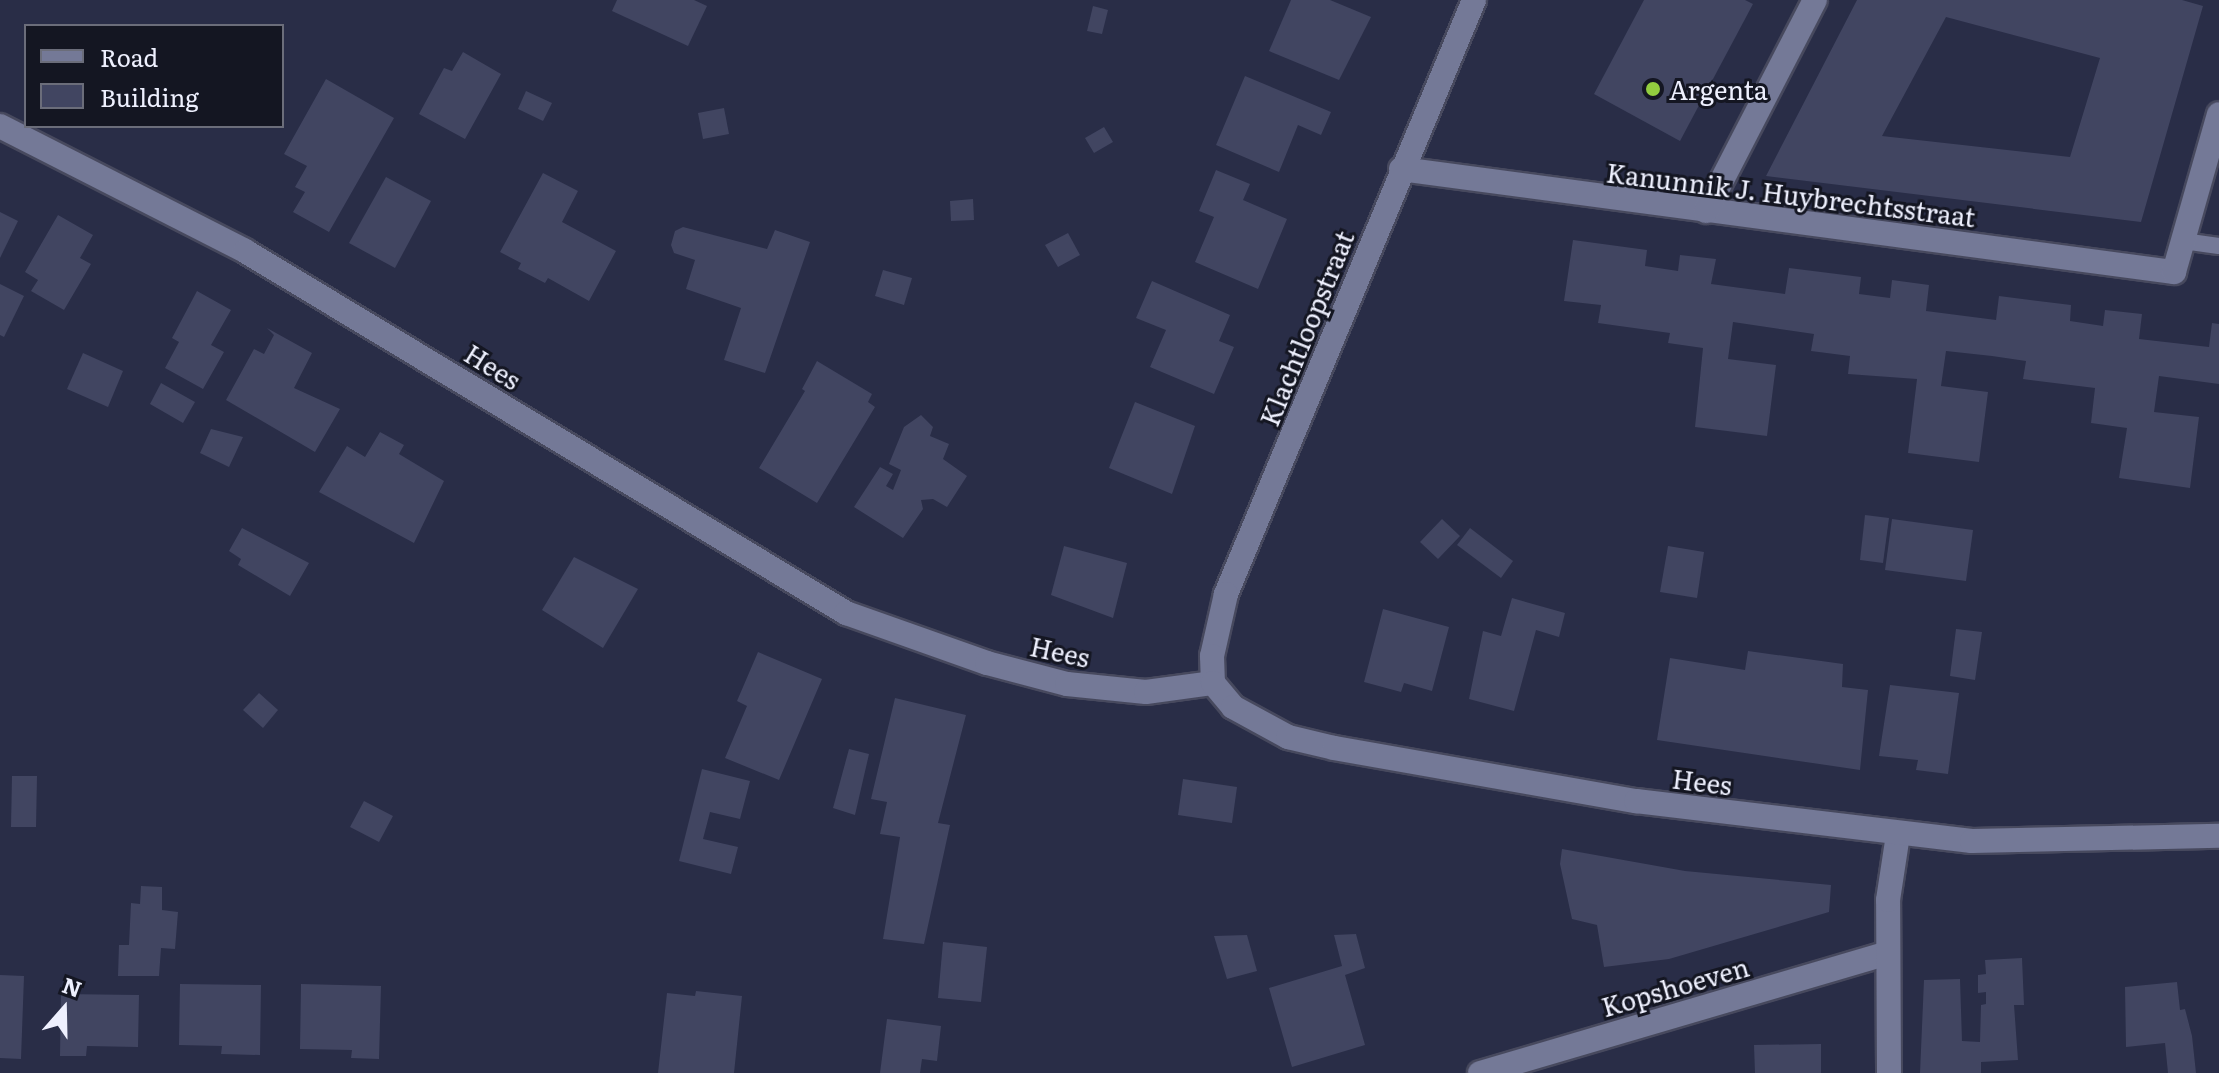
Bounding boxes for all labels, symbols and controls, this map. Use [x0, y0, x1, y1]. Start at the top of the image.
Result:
legend [24, 24, 284, 128]
text: Road [100, 39, 158, 74]
place label: Argenta [1669, 73, 1768, 105]
text: Building [100, 79, 199, 114]
marker: Argenta [1644, 80, 1662, 98]
street label: Kanunnik J. Huybrechtsstraat [1605, 156, 1977, 232]
street label: Klachtloopstraat [1253, 226, 1359, 430]
street label: Hees [459, 337, 527, 395]
street label: Hees [1027, 630, 1093, 672]
street label: Hees [1670, 762, 1734, 800]
street label: Kopshoeven [1598, 950, 1752, 1022]
text: N [58, 967, 87, 1005]
north arrow [24, 969, 104, 1049]

